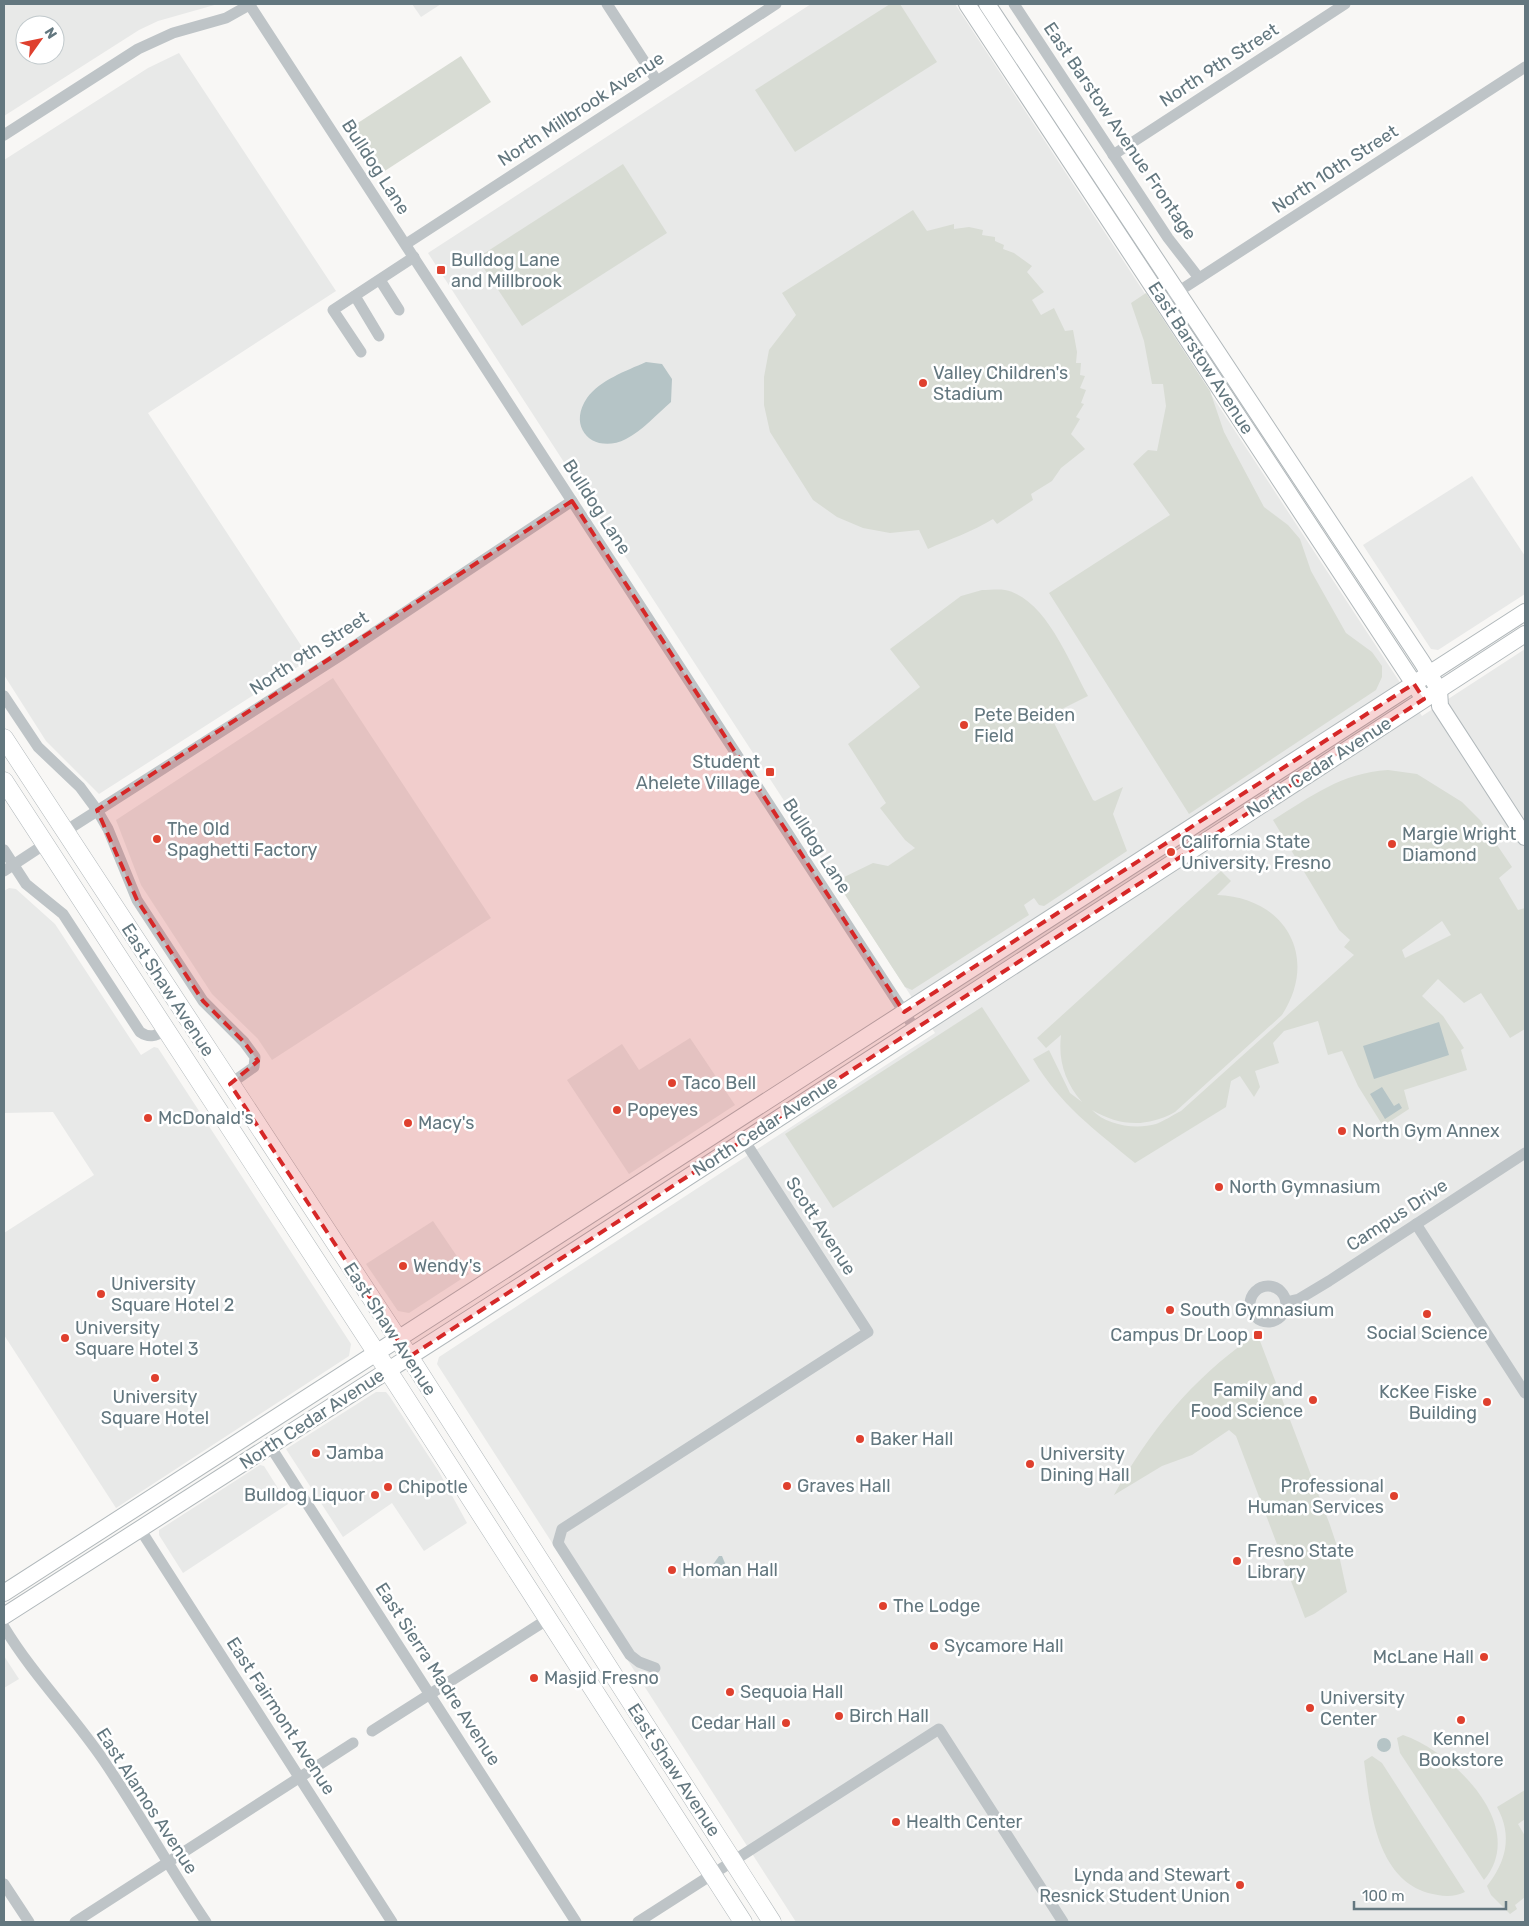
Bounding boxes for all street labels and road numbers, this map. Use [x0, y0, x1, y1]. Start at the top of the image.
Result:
street label: East Barstow Avenue Frontage [1039, 18, 1201, 244]
street label: North 9th Street [1155, 18, 1283, 112]
street label: North Millbrook Avenue [494, 47, 668, 171]
street label: Bulldog Lane [337, 115, 415, 219]
street label: North 10th Street [1268, 120, 1402, 218]
street label: East Barstow Avenue [1143, 278, 1259, 438]
street label: Bulldog Lane [558, 455, 636, 559]
street label: North 9th Street [245, 606, 373, 700]
street label: North Cedar Avenue [1242, 712, 1396, 822]
street label: Bulldog Lane [778, 794, 856, 898]
street label: East Shaw Avenue [117, 919, 219, 1061]
street label: North Cedar Avenue [688, 1071, 842, 1181]
street label: Scott Avenue [781, 1173, 861, 1279]
street label: Campus Drive [1342, 1174, 1452, 1256]
street label: East Shaw Avenue [339, 1258, 441, 1400]
street label: North Cedar Avenue [235, 1364, 389, 1474]
street label: East Sierra Madre Avenue [371, 1578, 505, 1770]
street label: East Fairmont Avenue [222, 1633, 340, 1799]
street label: East Shaw Avenue [623, 1699, 725, 1841]
street label: East Alamos Avenue [92, 1724, 202, 1878]

